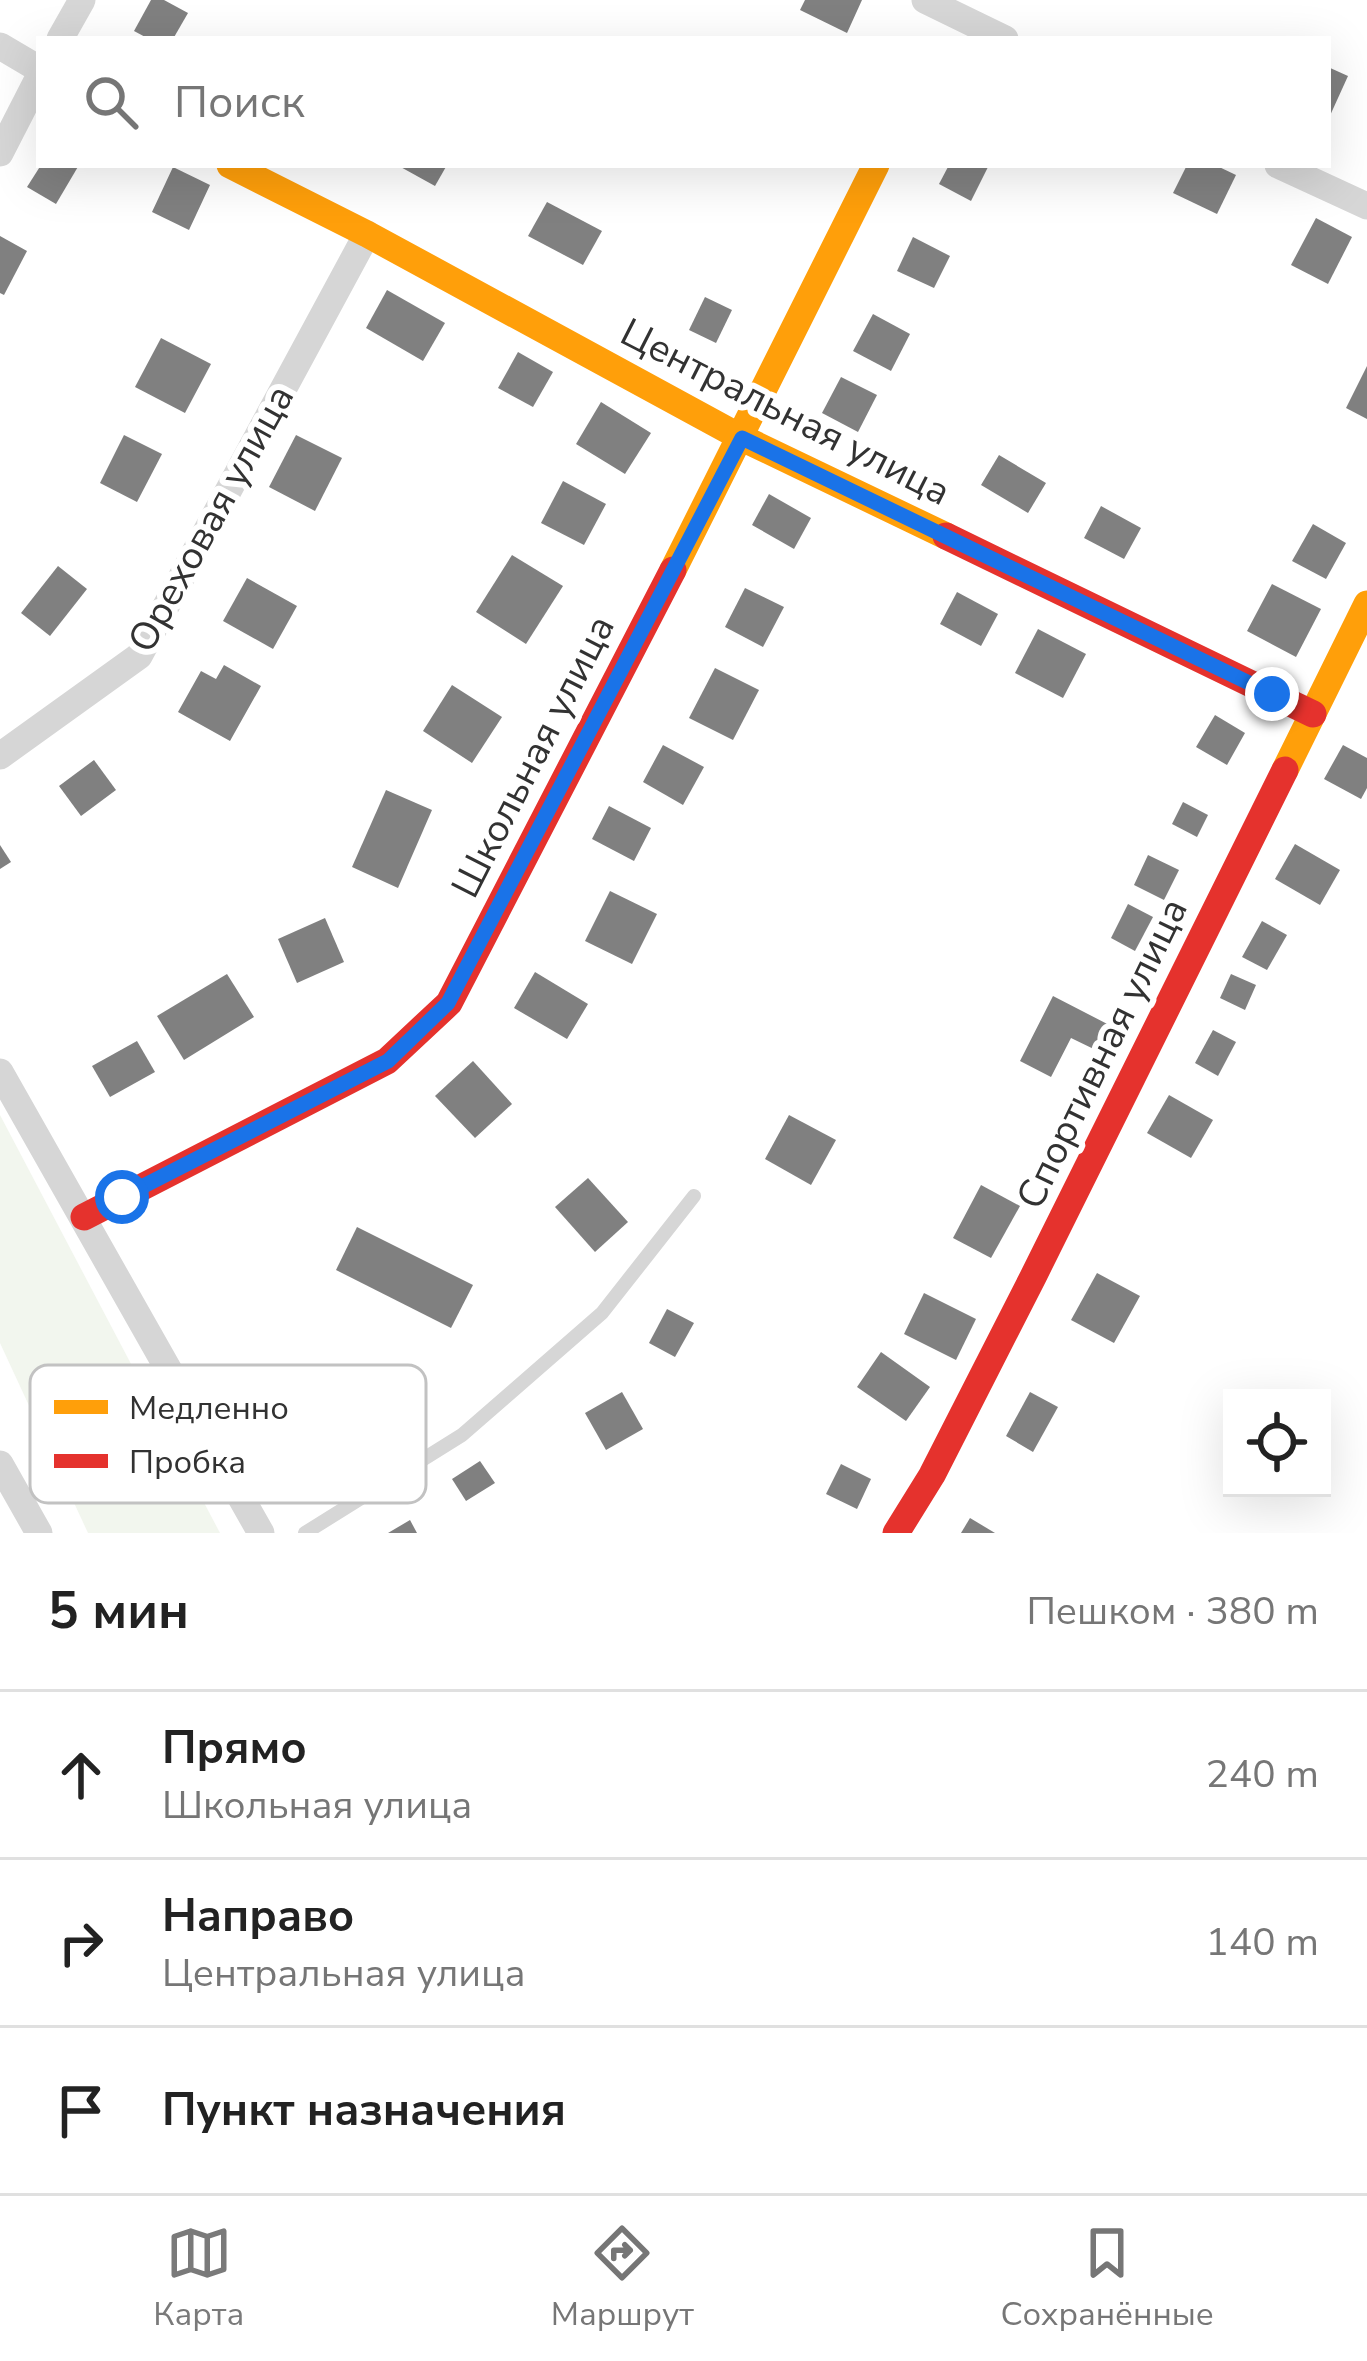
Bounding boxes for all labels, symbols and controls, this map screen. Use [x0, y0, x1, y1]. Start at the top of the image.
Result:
search box [36, 36, 1331, 168]
icon: search [78, 69, 144, 135]
text: Поиск [174, 72, 305, 133]
street label: Центральная улица [611, 306, 959, 518]
street label: Ореховая улица [116, 375, 307, 662]
street label: Школьная улица [439, 606, 627, 907]
route end [1245, 667, 1299, 721]
street label: Спортивная улица [1004, 890, 1201, 1218]
route start [95, 1170, 149, 1224]
legend [30, 1365, 426, 1503]
text: Медленно [129, 1386, 289, 1431]
map controls [1223, 1389, 1331, 1497]
button: locate [1223, 1389, 1331, 1497]
text: Пробка [129, 1440, 246, 1485]
text: 5 мин [48, 1576, 189, 1646]
text: Пешком · 380 m [1026, 1585, 1319, 1638]
text: Прямо [162, 1718, 307, 1779]
icon: ahead [48, 1742, 114, 1808]
text: 240 m [1205, 1748, 1319, 1801]
text: Школьная улица [162, 1779, 472, 1832]
text: Направо [162, 1886, 354, 1947]
icon: right [48, 1910, 114, 1976]
text: 140 m [1205, 1916, 1319, 1969]
text: Центральная улица [162, 1947, 525, 2000]
icon: arrive [48, 2078, 114, 2144]
text: Пункт назначения [162, 2080, 566, 2141]
tab: Карта [153, 2220, 244, 2337]
tab: Маршрут [551, 2220, 694, 2337]
tab: Сохранённые [1001, 2220, 1214, 2337]

